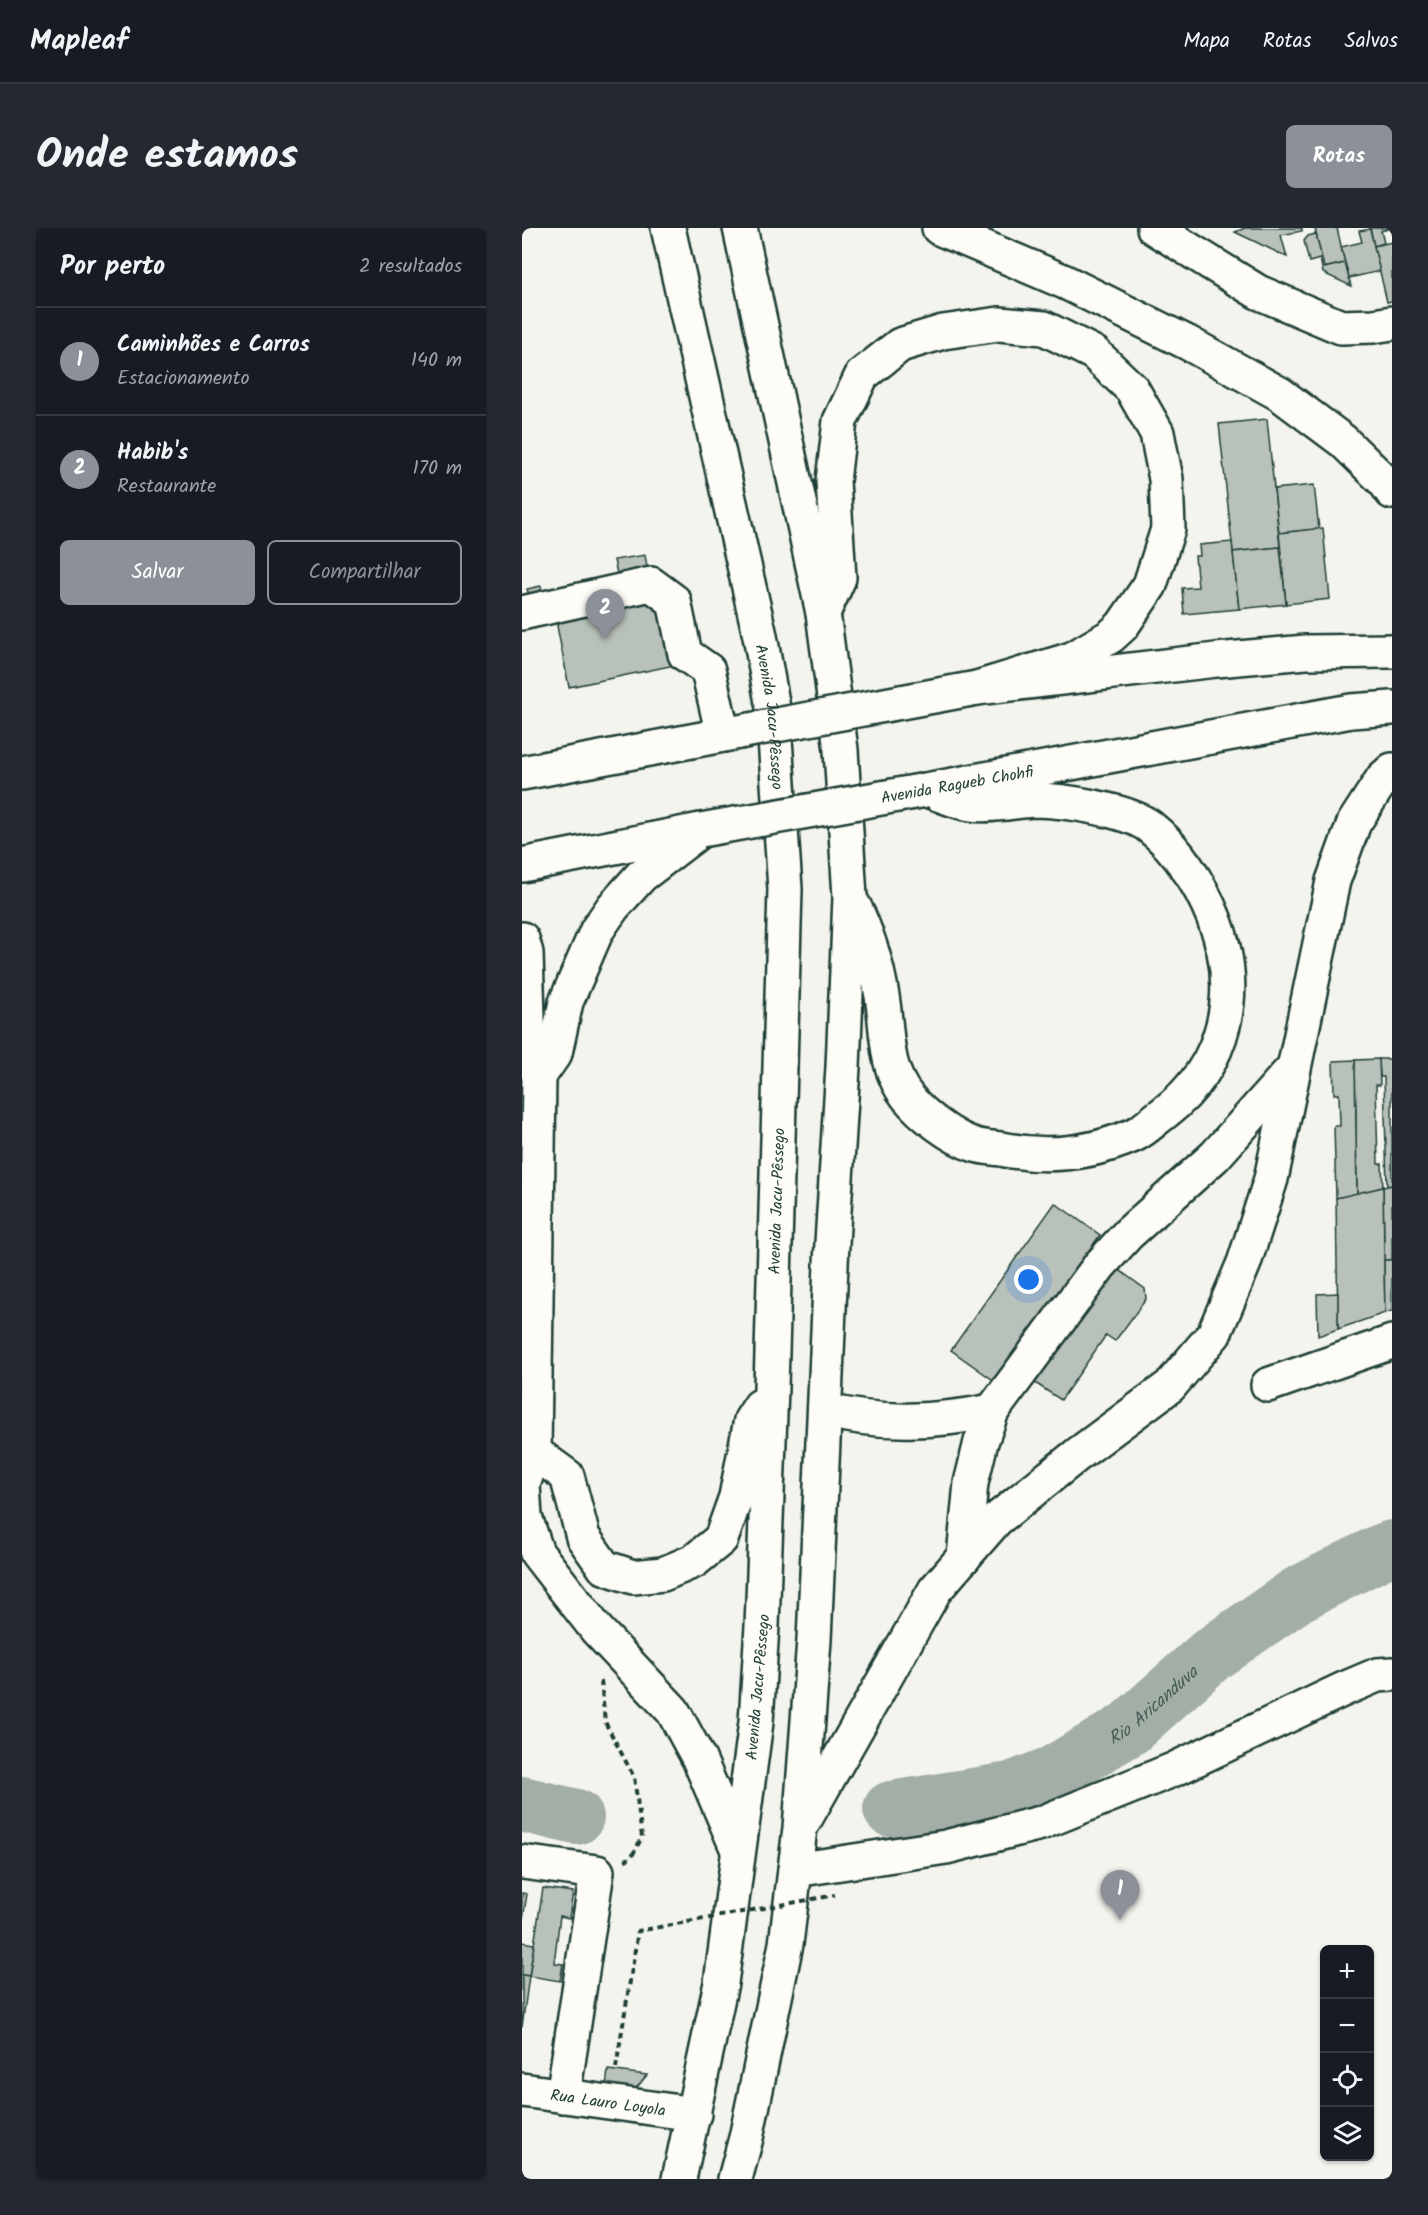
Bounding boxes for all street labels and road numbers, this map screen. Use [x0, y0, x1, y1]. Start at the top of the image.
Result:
street label: Avenida Jacu-Pêssego [748, 642, 789, 791]
street label: Avenida Ragueb Chohfi [879, 760, 1036, 811]
street label: Avenida Jacu-Pêssego [762, 1127, 793, 1275]
street label: Avenida Jacu-Pêssego [740, 1613, 777, 1761]
street label: Rua Lauro Loyola [549, 2083, 667, 2124]

